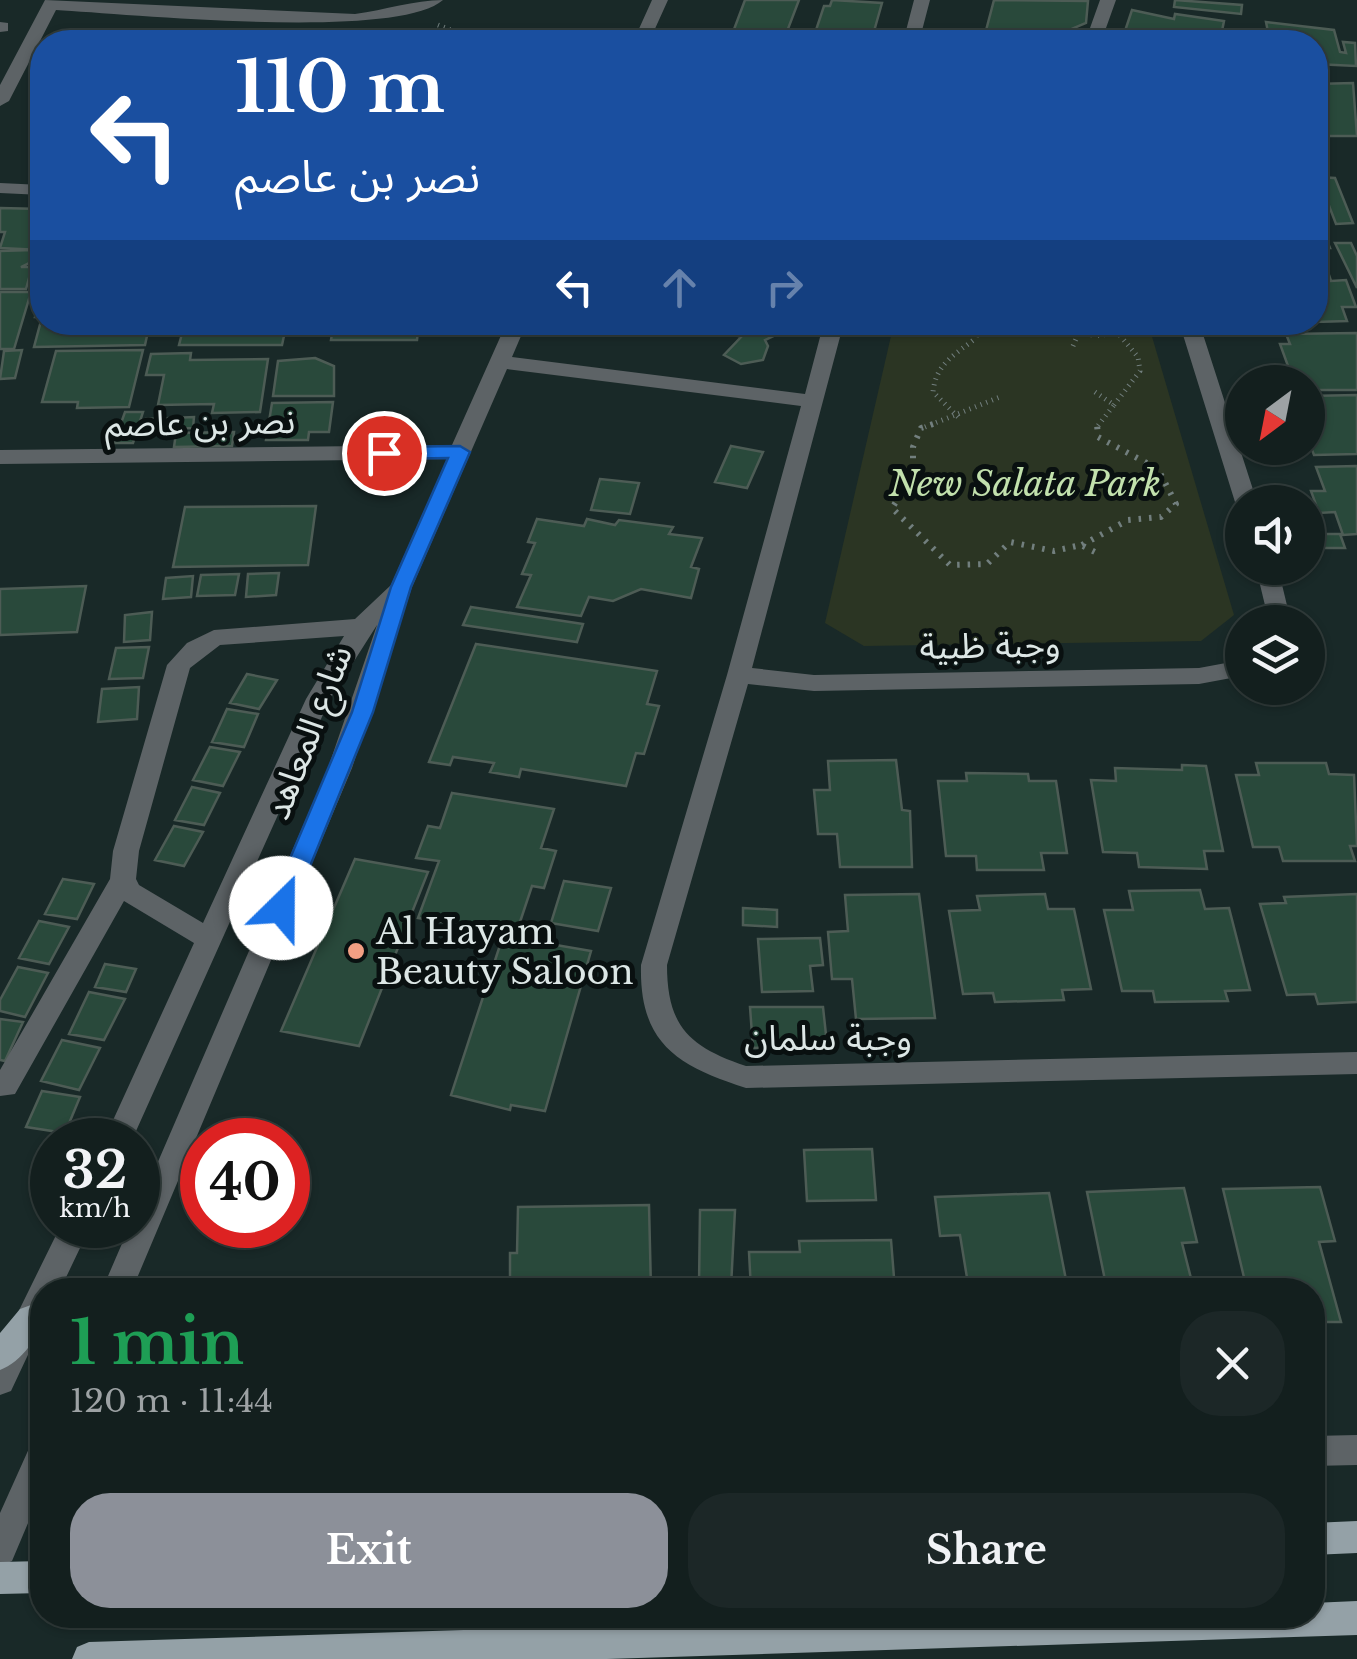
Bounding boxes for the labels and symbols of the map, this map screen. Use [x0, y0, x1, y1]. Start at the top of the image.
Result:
north arrow [1225, 365, 1325, 465]
street label: نصر بن عاصم [104, 399, 296, 451]
pin [342, 411, 427, 496]
park label: New Salata Park [888, 462, 1161, 505]
street label: وجبة ظبية [919, 622, 1061, 668]
street label: شارع المعاهد [255, 639, 366, 827]
position arrow [229, 856, 333, 960]
place label: Al Hayam Beauty Saloon [375, 910, 634, 993]
marker: Al Hayam Beauty Saloon [345, 940, 367, 962]
street label: وجبة سلمان [744, 1016, 912, 1059]
speed limit sign: 40 [180, 1118, 310, 1248]

